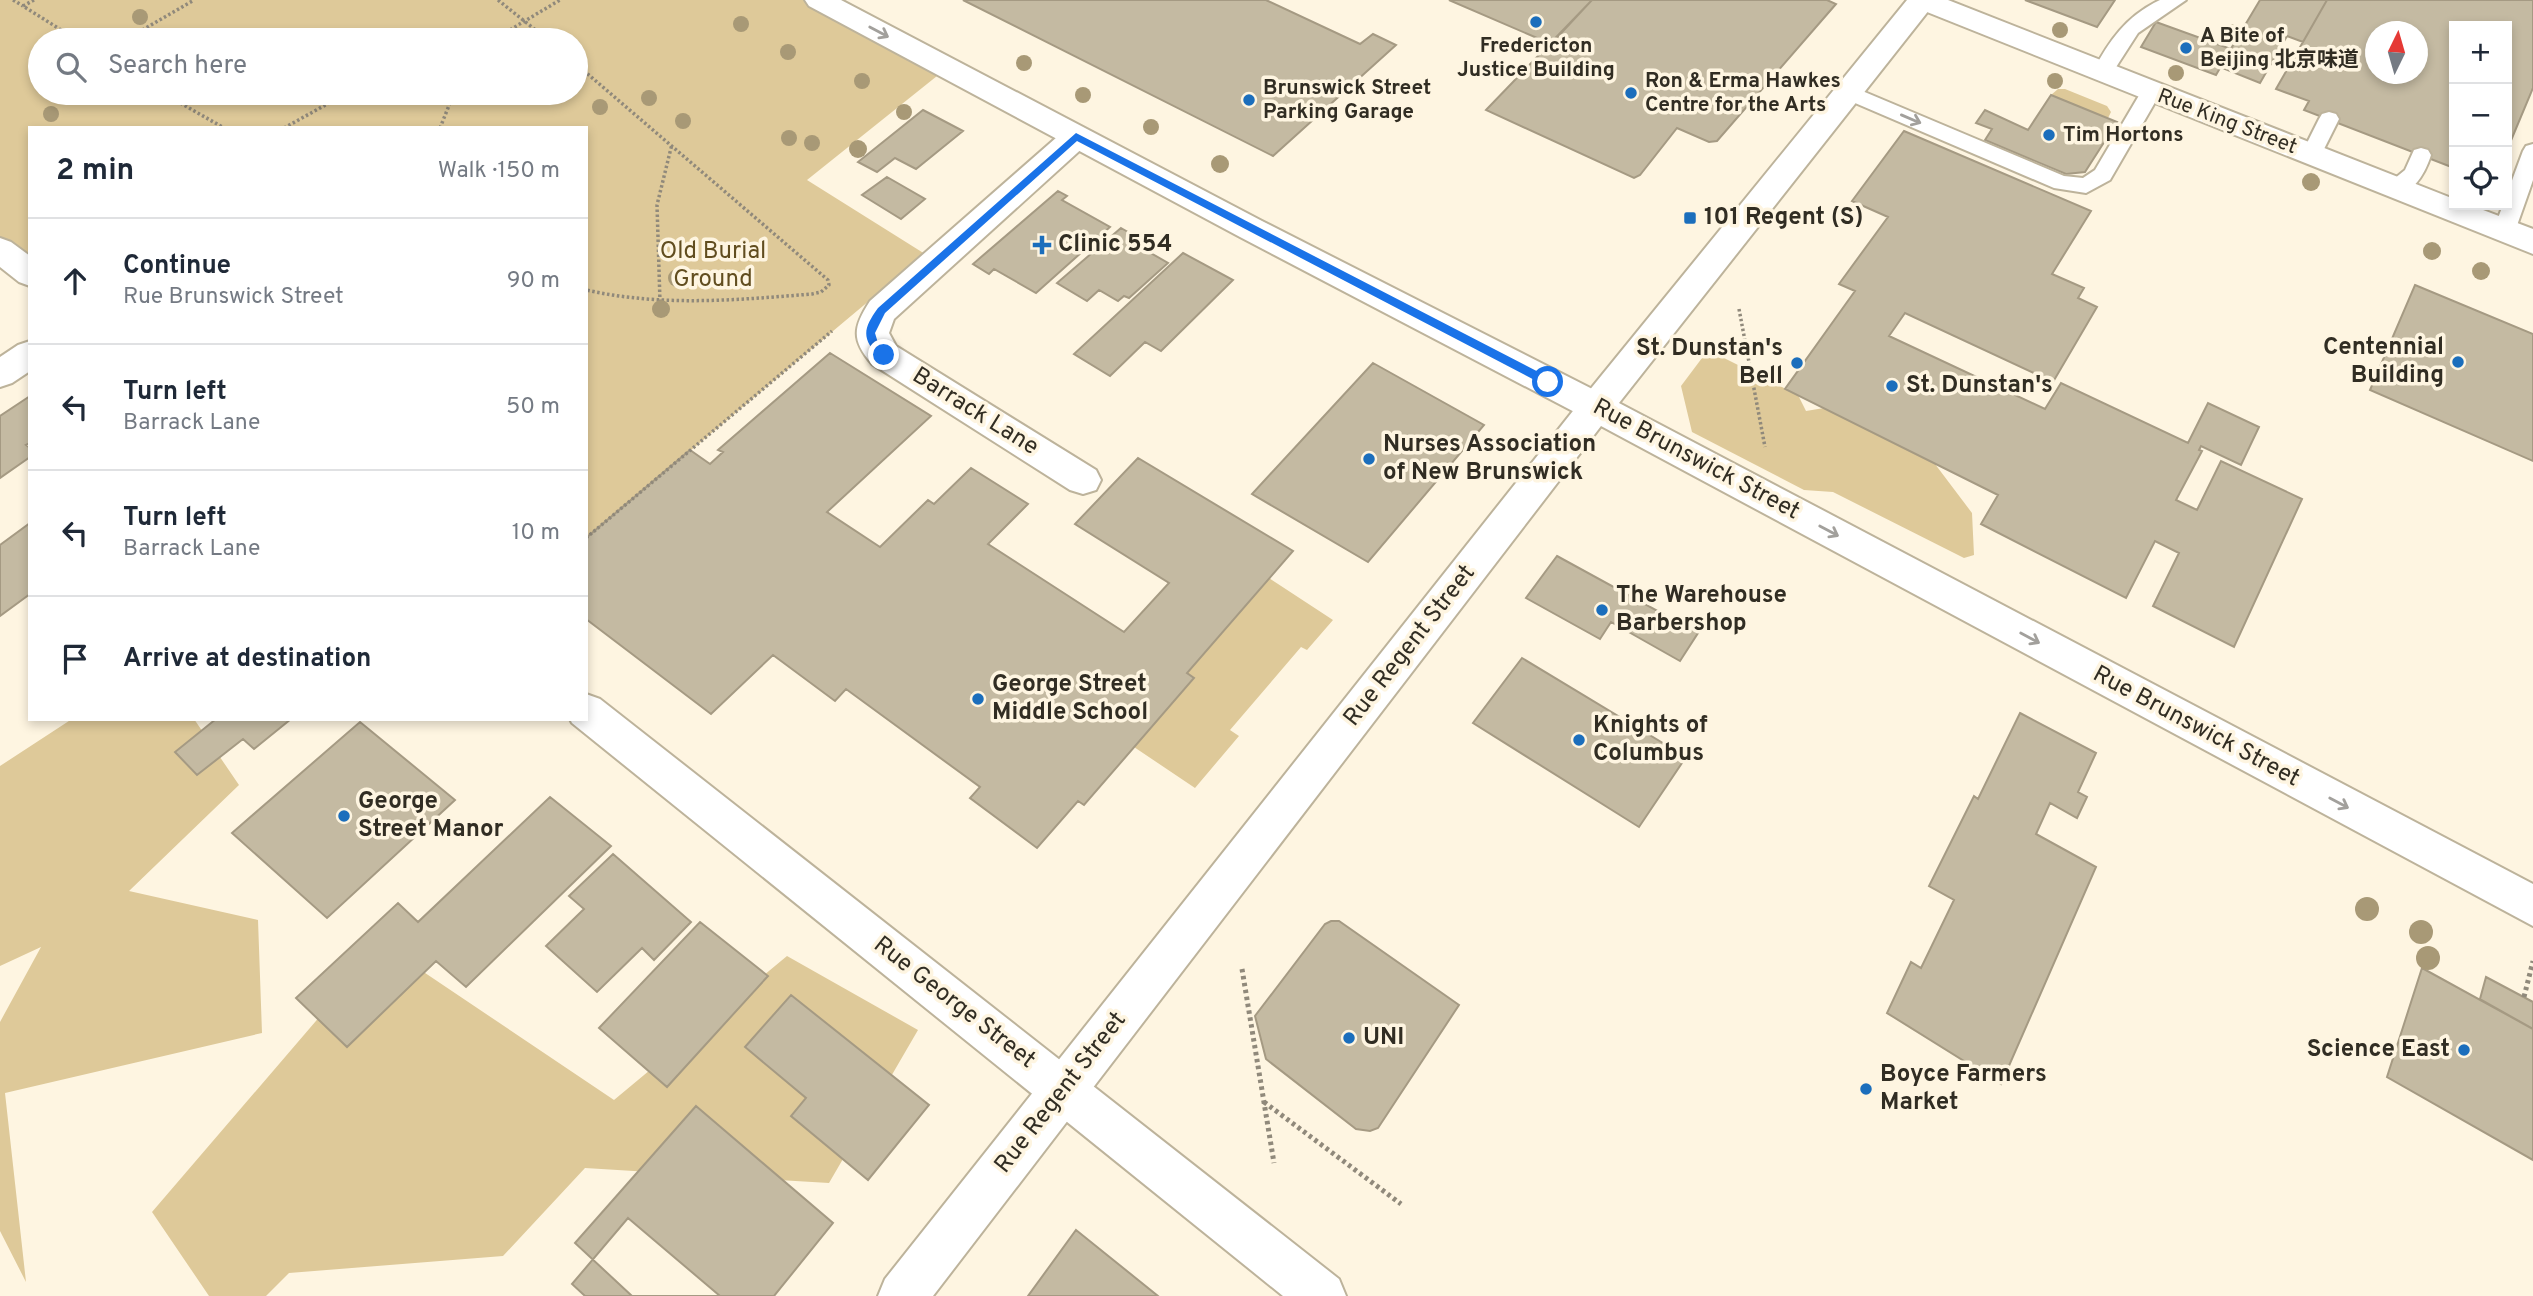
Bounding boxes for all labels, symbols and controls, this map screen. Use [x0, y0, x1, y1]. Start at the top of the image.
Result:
marker: Fredericton Justice Building [1528, 14, 1544, 30]
north arrow [2365, 21, 2428, 84]
map controls [2449, 21, 2512, 210]
button: + [2449, 21, 2512, 84]
place label: A Bite of Beijing 北京味道 [2200, 23, 2359, 74]
one-way arrow [868, 26, 889, 39]
search box [28, 28, 588, 105]
place label: Fredericton Justice Building [1457, 33, 1615, 84]
marker: A Bite of Beijing 北京味道 [2178, 40, 2194, 56]
icon: search [52, 48, 90, 86]
text: Search here [108, 50, 247, 83]
place label: Ron & Erma Hawkes Centre for the Arts [1645, 68, 1841, 119]
place label: Brunswick Street Parking Garage [1263, 75, 1431, 126]
street label: Rue King Street [2153, 83, 2301, 161]
button: − [2449, 84, 2512, 147]
marker: Ron & Erma Hawkes Centre for the Arts [1623, 85, 1639, 101]
marker: Brunswick Street Parking Garage [1241, 92, 1257, 108]
one-way arrow [1900, 113, 1921, 126]
place label: Tim Hortons [2063, 122, 2184, 149]
marker: Tim Hortons [2041, 127, 2057, 143]
button: locate [2449, 147, 2512, 210]
text: 2 min [56, 153, 134, 190]
text: Walk · 150 m [438, 157, 560, 186]
place label: 101 Regent (S) [1704, 203, 1864, 233]
marker: 101 Regent (S) [1682, 210, 1698, 226]
place label: Clinic 554 [1058, 230, 1172, 260]
marker: Clinic 554 [1032, 235, 1052, 255]
park label: Old Burial Ground [660, 237, 766, 295]
text: Continue [123, 250, 231, 283]
icon: ahead [56, 262, 94, 300]
text: 90 m [507, 267, 560, 296]
text: Rue Brunswick Street [123, 283, 344, 312]
place label: Centennial Building [2323, 333, 2444, 391]
place label: St. Dunstan's Bell [1636, 334, 1783, 392]
route end [868, 339, 899, 370]
marker: Centennial Building [2450, 354, 2466, 370]
marker: St. Dunstan's Bell [1789, 355, 1805, 371]
street label: Barrack Lane [906, 361, 1044, 463]
route start [1532, 366, 1563, 397]
place label: St. Dunstan's [1906, 371, 2053, 401]
text: Turn left [123, 376, 227, 409]
marker: St. Dunstan's [1884, 378, 1900, 394]
icon: left [56, 388, 94, 426]
text: 50 m [506, 393, 560, 422]
street label: Rue Brunswick Street [1587, 393, 1805, 527]
text: Barrack Lane [123, 409, 261, 438]
place label: Nurses Association of New Brunswick [1383, 430, 1596, 488]
marker: Nurses Association of New Brunswick [1361, 451, 1377, 467]
text: Turn left [123, 502, 227, 535]
icon: left [56, 514, 94, 552]
text: 10 m [512, 519, 560, 548]
one-way arrow [1818, 525, 1839, 538]
text: Barrack Lane [123, 535, 261, 564]
street label: Rue Regent Street [1338, 559, 1482, 733]
place label: The Warehouse Barbershop [1616, 581, 1787, 639]
marker: The Warehouse Barbershop [1594, 602, 1610, 618]
one-way arrow [2019, 632, 2040, 645]
icon: arrive [56, 640, 94, 678]
text: Arrive at destination [123, 643, 371, 676]
street label: Rue Brunswick Street [2087, 660, 2305, 794]
place label: George Street Middle School [992, 670, 1148, 728]
marker: George Street Middle School [970, 691, 986, 707]
place label: Knights of Columbus [1593, 711, 1708, 769]
marker: Knights of Columbus [1571, 732, 1587, 748]
place label: George Street Manor [358, 787, 503, 845]
one-way arrow [2328, 796, 2349, 810]
marker: George Street Manor [336, 808, 352, 824]
street label: Rue George Street [867, 930, 1041, 1076]
street label: Rue Regent Street [989, 1006, 1133, 1180]
place label: UNI [1363, 1023, 1404, 1053]
marker: UNI [1341, 1030, 1357, 1046]
place label: Science East [2307, 1035, 2450, 1065]
marker: Science East [2456, 1042, 2472, 1058]
place label: Boyce Farmers Market [1880, 1060, 2047, 1118]
marker: Boyce Farmers Market [1858, 1081, 1874, 1097]

